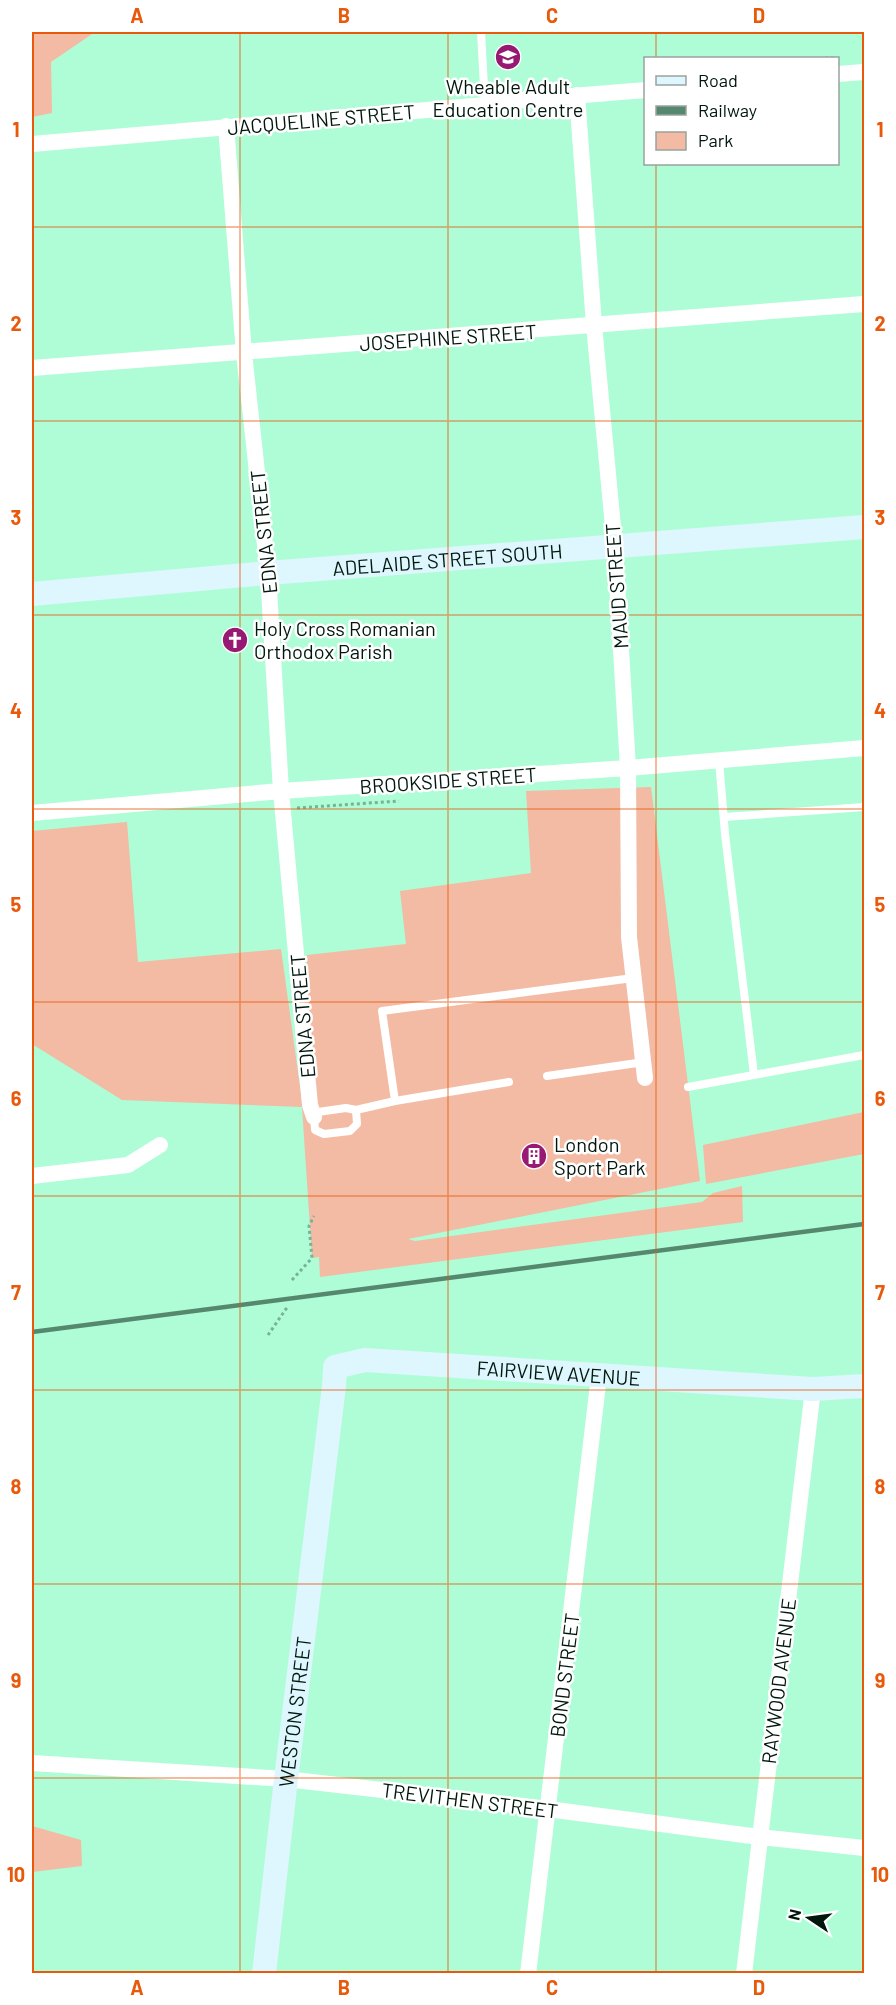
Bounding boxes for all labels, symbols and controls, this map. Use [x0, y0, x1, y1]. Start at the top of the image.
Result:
text: A [130, 3, 144, 27]
text: B [338, 3, 350, 27]
text: C [546, 3, 558, 27]
text: D [753, 3, 765, 27]
school or university icon: Wheable Adult Education Centre [493, 42, 523, 72]
legend [644, 57, 839, 165]
text: Road [698, 69, 738, 91]
place label: Wheable Adult Education Centre [432, 74, 584, 121]
street label: JACQUELINE STREET [226, 99, 416, 139]
text: Railway [698, 99, 757, 121]
text: 1 [12, 117, 20, 141]
text: 1 [876, 117, 884, 141]
text: Park [698, 129, 733, 151]
text: 2 [10, 311, 22, 335]
text: 2 [874, 311, 886, 335]
street label: JOSEPHINE STREET [359, 319, 537, 355]
street label: EDNA STREET [245, 469, 281, 595]
text: 3 [11, 505, 21, 529]
text: 3 [875, 505, 885, 529]
street label: MAUD STREET [600, 522, 632, 650]
street label: ADELAIDE STREET SOUTH [332, 538, 563, 580]
place label: Holy Cross Romanian Orthodox Parish [254, 616, 436, 663]
church icon: Holy Cross Romanian Orthodox Parish [220, 625, 250, 655]
text: 4 [10, 698, 22, 722]
text: 4 [874, 698, 886, 722]
street label: BROOKSIDE STREET [359, 762, 537, 798]
text: 5 [11, 892, 22, 916]
text: 5 [875, 892, 886, 916]
street label: EDNA STREET [285, 953, 319, 1079]
text: 6 [11, 1086, 22, 1110]
text: 6 [875, 1086, 886, 1110]
place label: London Sport Park [554, 1132, 646, 1179]
building icon: London Sport Park [519, 1141, 549, 1171]
text: 7 [11, 1280, 21, 1304]
text: 7 [875, 1280, 885, 1304]
street label: FAIRVIEW AVENUE [476, 1355, 641, 1390]
text: 8 [11, 1474, 22, 1498]
text: 8 [875, 1474, 886, 1498]
street label: RAYWOOD AVENUE [756, 1597, 800, 1765]
street label: BOND STREET [544, 1612, 584, 1738]
street label: WESTON STREET [273, 1635, 315, 1788]
text: 9 [11, 1668, 21, 1692]
text: 9 [875, 1668, 885, 1692]
street label: TREVITHEN STREET [380, 1777, 560, 1823]
text: 10 [7, 1862, 25, 1886]
text: 10 [871, 1862, 889, 1886]
north arrow [779, 1888, 839, 1948]
text: N [783, 1907, 804, 1922]
text: A [130, 1975, 144, 1999]
text: B [338, 1975, 350, 1999]
text: C [546, 1975, 558, 1999]
text: D [753, 1975, 765, 1999]

